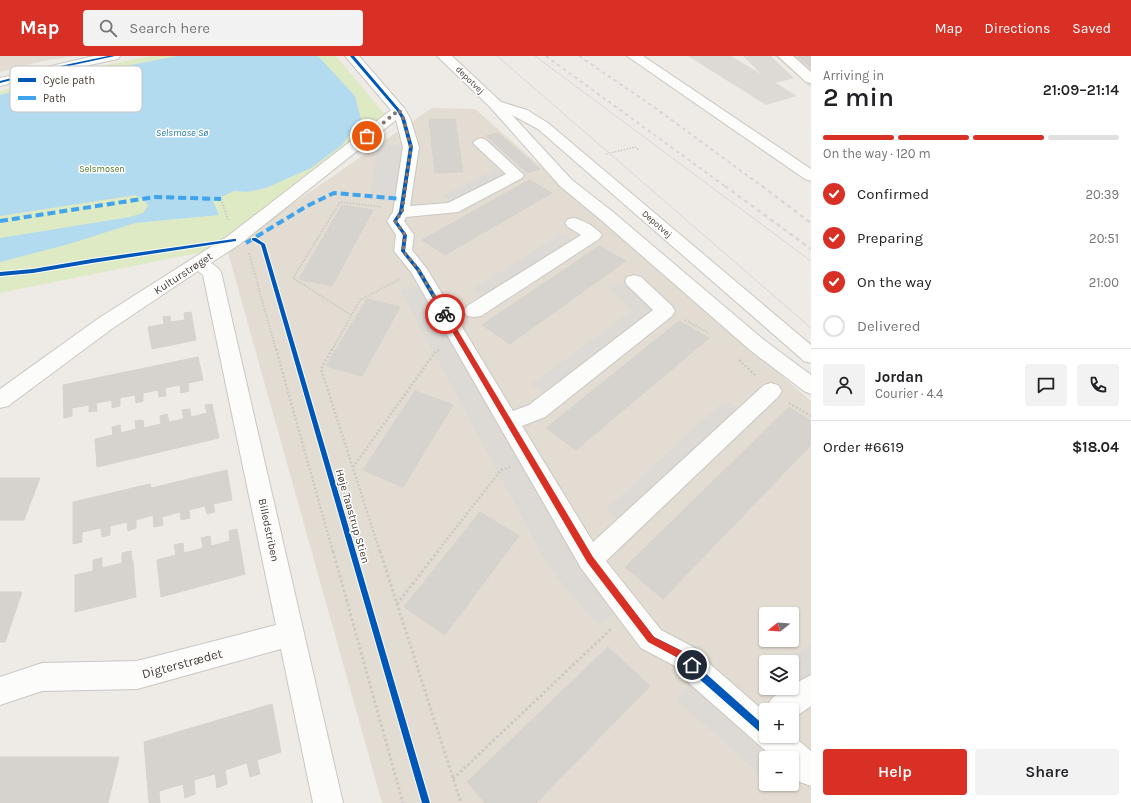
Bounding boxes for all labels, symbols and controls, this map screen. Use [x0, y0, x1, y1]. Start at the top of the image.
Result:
search box [83, 10, 363, 46]
text: Map [20, 17, 59, 39]
icon: search [97, 17, 119, 39]
text: Search here [129, 19, 210, 37]
text: Map [935, 20, 963, 37]
text: Directions [985, 20, 1050, 37]
text: Saved [1072, 20, 1111, 37]
street label: depotvej [454, 64, 486, 96]
legend [10, 66, 142, 112]
text: Arriving in [823, 68, 884, 83]
text: Cycle path [43, 74, 95, 87]
text: 21:09–21:14 [1043, 81, 1119, 99]
text: 2 min [823, 82, 894, 113]
text: Path [43, 92, 66, 105]
pin [350, 119, 384, 153]
icon: bag [356, 125, 378, 147]
water label: Selsmose Sø [156, 127, 209, 139]
text: On the way · 120 m [823, 146, 931, 161]
park label: Selsmosen [79, 164, 125, 174]
icon: check [823, 183, 845, 205]
text: Confirmed [857, 185, 929, 203]
text: 20:39 [1086, 187, 1119, 202]
street label: Depotvej [640, 208, 674, 240]
icon: check [823, 227, 845, 249]
text: Preparing [857, 229, 923, 247]
text: 20:51 [1089, 231, 1119, 246]
street label: Kulturstrøget [152, 250, 215, 297]
icon: check [823, 271, 845, 293]
text: On the way [857, 273, 931, 291]
text: 21:00 [1089, 275, 1119, 290]
courier [425, 294, 465, 334]
icon: bike [434, 303, 456, 325]
text: Delivered [857, 317, 921, 335]
button: person [823, 364, 865, 406]
button: chat [1025, 364, 1067, 406]
button: phone [1077, 364, 1119, 406]
text: Jordan [875, 368, 923, 386]
text: Courier · 4.4 [875, 386, 943, 401]
text: Order #6619 [823, 438, 904, 456]
text: $18.04 [1072, 438, 1119, 456]
street label: Høje Taastrup Stien [333, 467, 372, 565]
street label: Billedstriben [255, 497, 282, 563]
north arrow [759, 607, 799, 647]
map controls [759, 607, 799, 791]
street label: Digterstrædet [140, 646, 224, 681]
pin [675, 648, 709, 682]
icon: home [681, 654, 703, 676]
button: layers [759, 655, 799, 695]
button: + [759, 703, 799, 743]
button: Help [823, 749, 967, 795]
button: Share [975, 749, 1119, 795]
button: − [759, 751, 799, 791]

